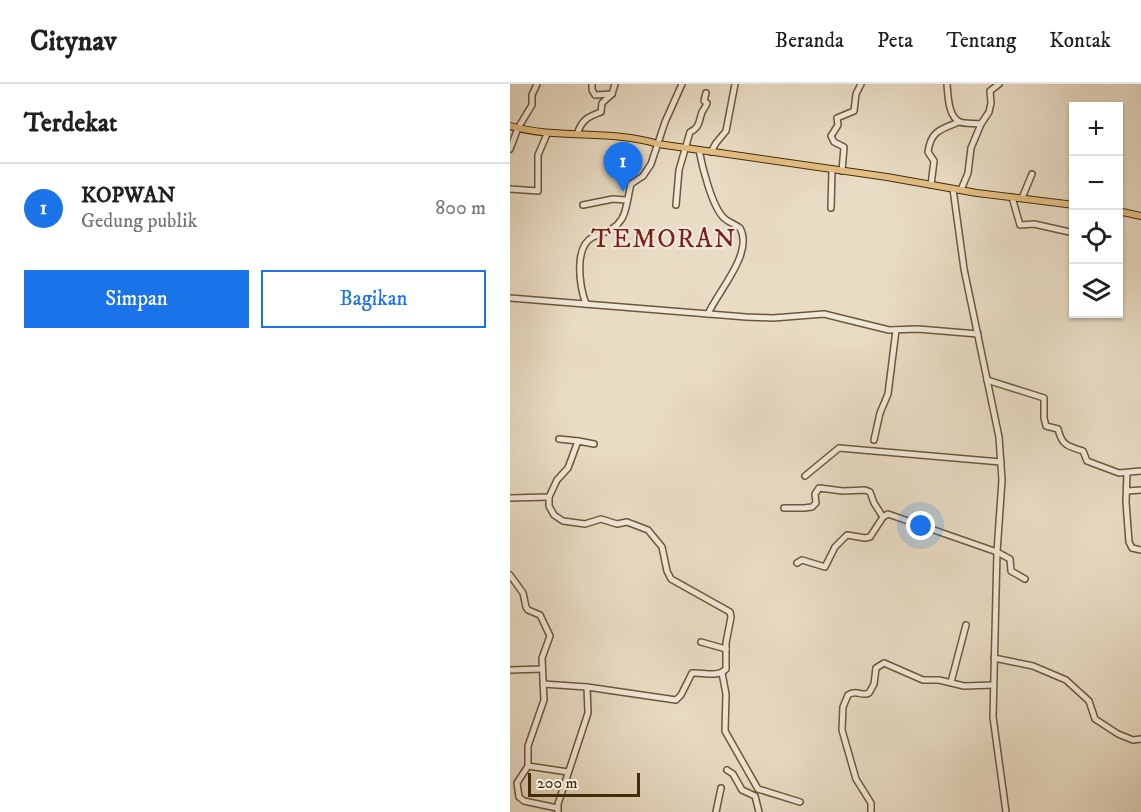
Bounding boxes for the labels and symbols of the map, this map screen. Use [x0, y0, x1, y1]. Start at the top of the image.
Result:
pin: 1 [604, 142, 642, 192]
district label: TEMORAN [591, 223, 737, 256]
your location [906, 511, 935, 540]
scale bar [528, 770, 640, 798]

